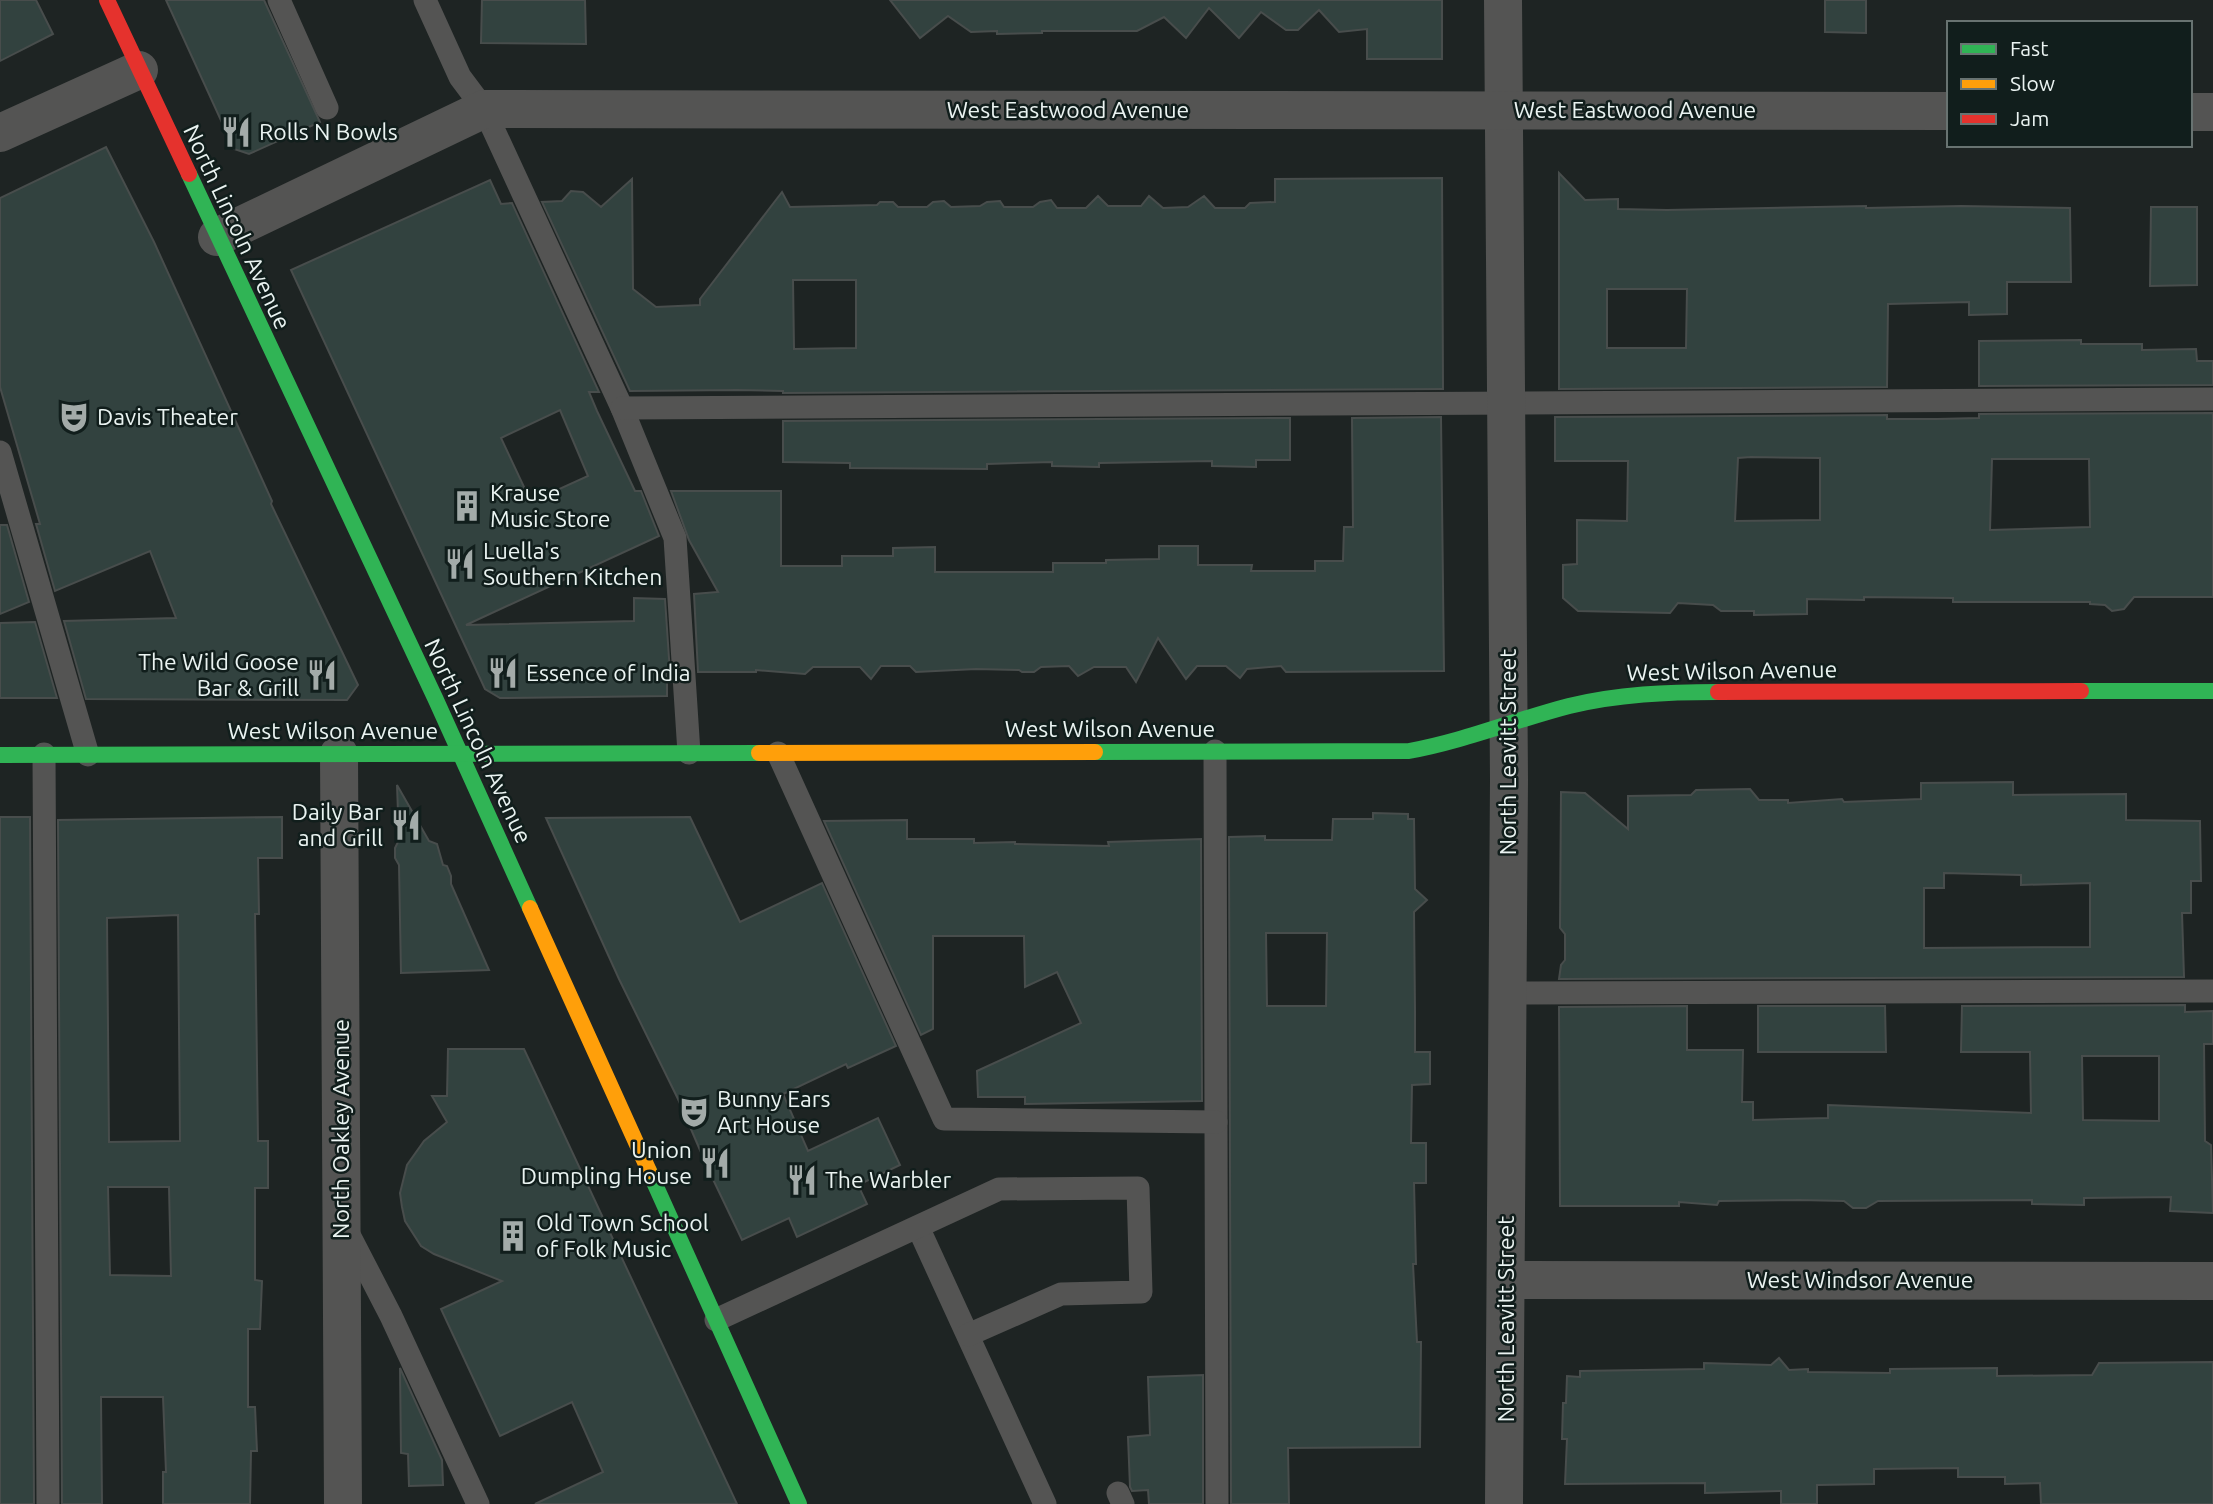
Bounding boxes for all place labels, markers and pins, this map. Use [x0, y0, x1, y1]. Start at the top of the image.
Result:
restaurant icon: Rolls N Bowls [219, 115, 253, 149]
place label: Rolls N Bowls [259, 119, 398, 144]
theatre icon: Davis Theater [57, 400, 91, 434]
place label: Davis Theater [97, 404, 238, 429]
place label: Krause Music Store [490, 480, 611, 531]
building icon: Krause Music Store [450, 489, 484, 523]
place label: Luella's Southern Kitchen [483, 538, 662, 589]
restaurant icon: Luella's Southern Kitchen [443, 547, 477, 581]
place label: The Wild Goose Bar & Grill [138, 649, 299, 700]
restaurant icon: Essence of India [486, 656, 520, 690]
restaurant icon: The Wild Goose Bar & Grill [305, 658, 339, 692]
place label: Essence of India [526, 660, 691, 685]
place label: Daily Bar and Grill [292, 799, 383, 850]
restaurant icon: Daily Bar and Grill [389, 808, 423, 842]
place label: Bunny Ears Art House [717, 1086, 831, 1137]
theatre icon: Bunny Ears Art House [677, 1095, 711, 1129]
place label: Union Dumpling House [521, 1137, 692, 1188]
restaurant icon: Union Dumpling House [698, 1146, 732, 1180]
restaurant icon: The Warbler [785, 1163, 819, 1197]
place label: The Warbler [825, 1167, 951, 1192]
place label: Old Town School of Folk Music [536, 1210, 709, 1261]
building icon: Old Town School of Folk Music [496, 1219, 530, 1253]

